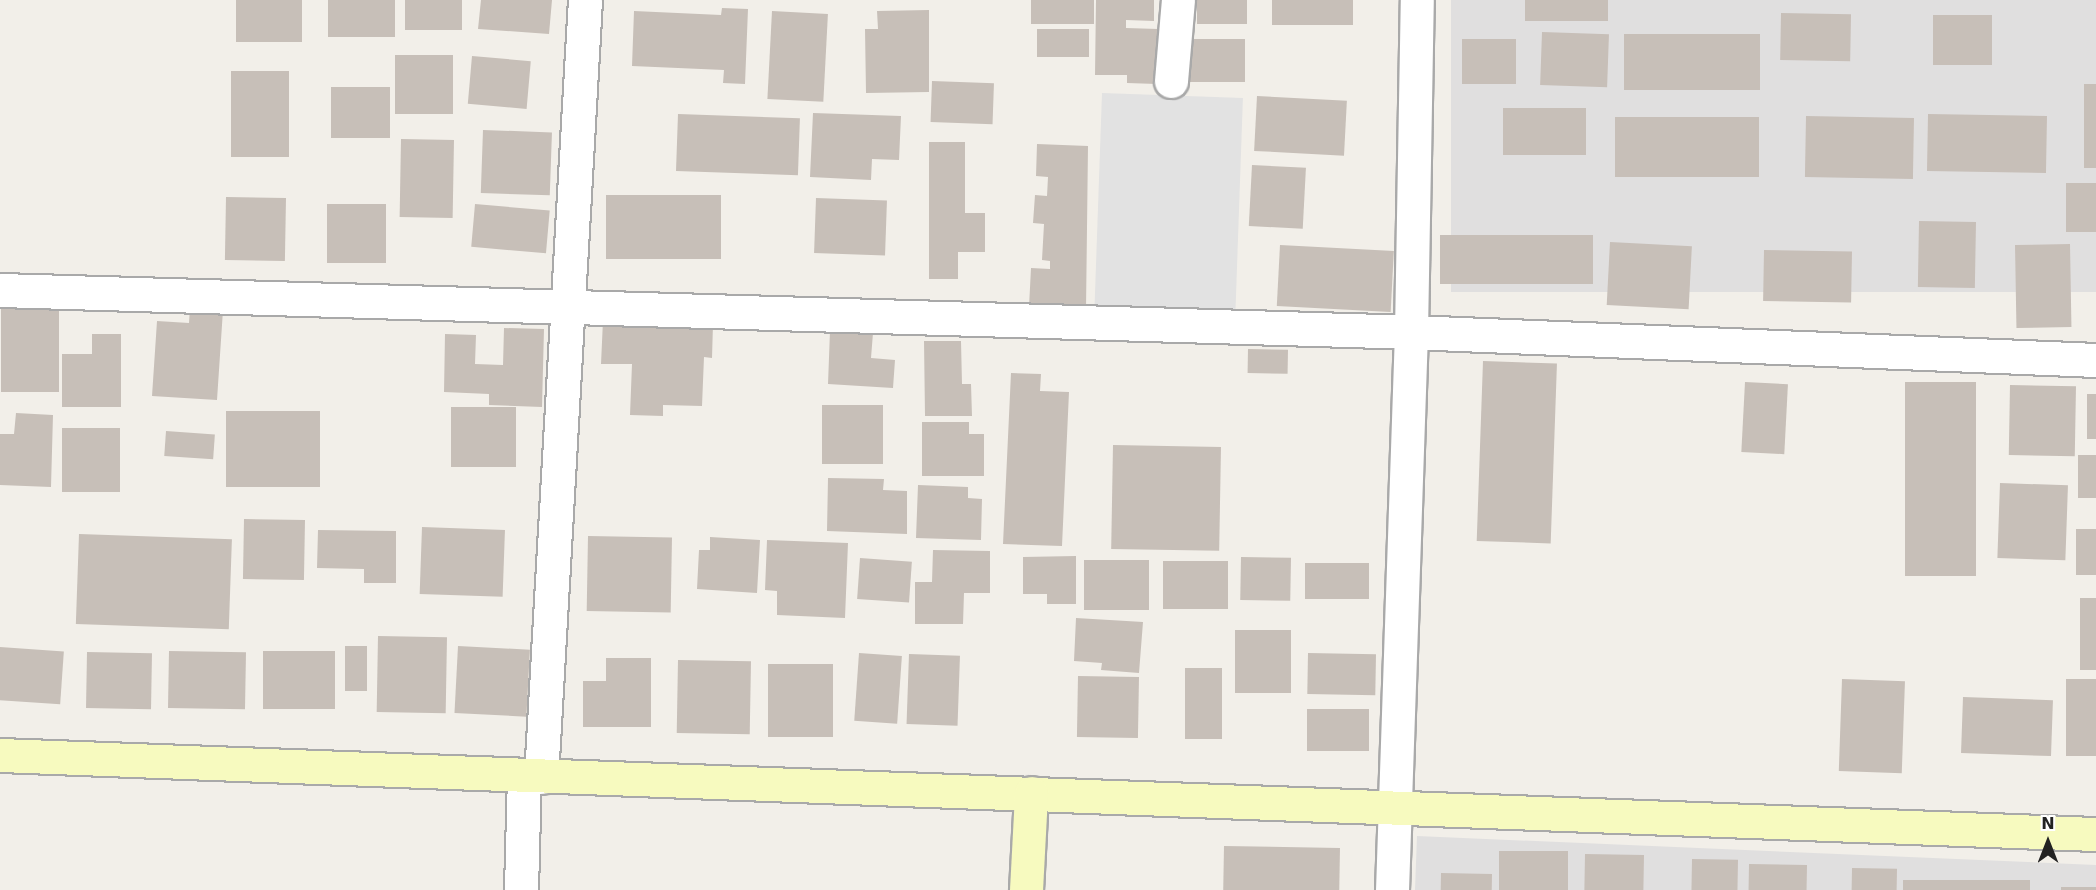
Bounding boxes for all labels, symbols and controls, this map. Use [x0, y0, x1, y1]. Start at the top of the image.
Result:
north arrow [2018, 812, 2078, 872]
text: N [2041, 814, 2055, 833]

